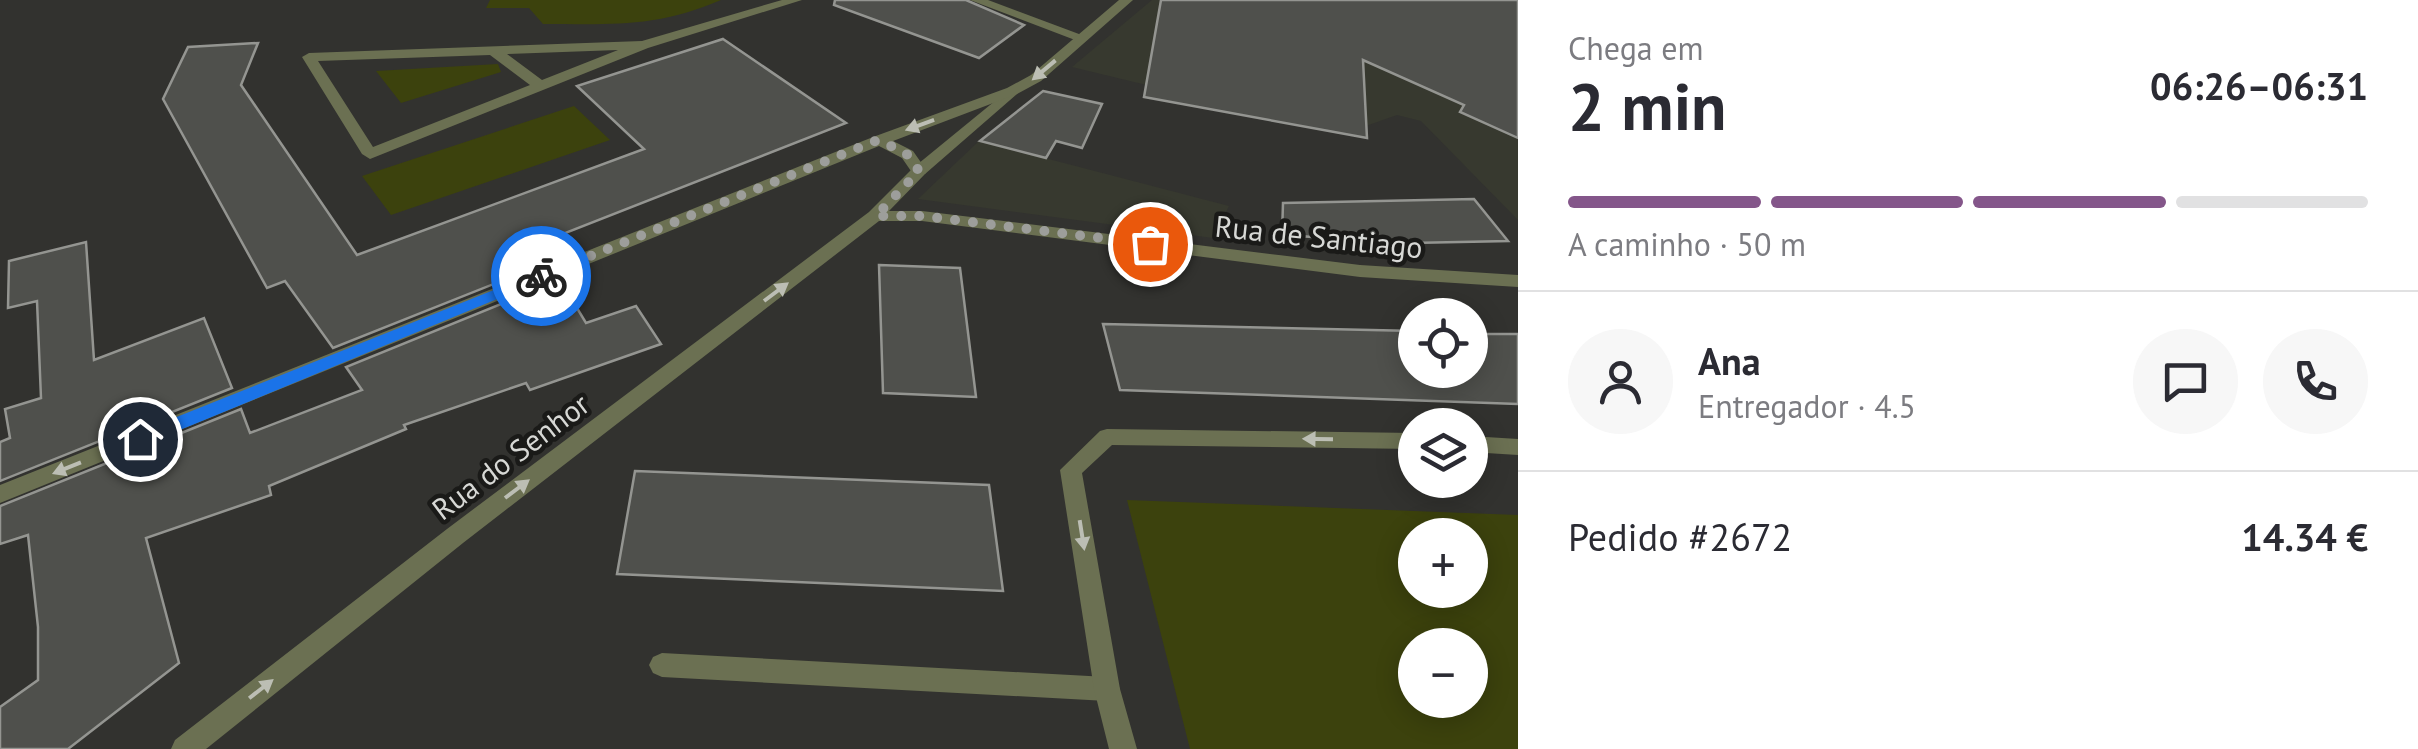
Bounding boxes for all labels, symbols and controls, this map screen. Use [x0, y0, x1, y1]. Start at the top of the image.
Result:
text: Chega em [1568, 27, 1704, 69]
one-way arrow [1031, 58, 1056, 80]
text: 06:26–06:31 [2150, 61, 2368, 110]
text: 2 min [1568, 64, 1727, 148]
one-way arrow [905, 118, 935, 133]
pin [1108, 202, 1193, 287]
street label: Rua de Santiago [1213, 206, 1425, 266]
icon: bag [1123, 217, 1178, 272]
text: A caminho · 50 m [1568, 223, 1806, 265]
courier [491, 226, 591, 326]
icon: bike [514, 249, 569, 304]
one-way arrow [763, 282, 789, 302]
map controls [1398, 298, 1488, 718]
button: locate [1398, 298, 1488, 388]
button: person [1568, 329, 1673, 434]
button: chat [2133, 329, 2238, 434]
button: phone [2263, 329, 2368, 434]
text: Ana [1698, 336, 1761, 385]
street label: Rua do Senhor [424, 384, 596, 528]
text: Entregador · 4.5 [1698, 385, 1916, 427]
pin [98, 397, 183, 482]
button: layers [1398, 408, 1488, 498]
icon: home [113, 412, 168, 467]
one-way arrow [1301, 431, 1333, 447]
one-way arrow [52, 460, 82, 476]
one-way arrow [504, 479, 530, 499]
text: Pedido #2672 [1568, 512, 1792, 561]
text: 14.34 € [2241, 512, 2368, 561]
button: + [1398, 518, 1488, 608]
one-way arrow [1075, 519, 1090, 551]
button: − [1398, 628, 1488, 718]
one-way arrow [248, 679, 274, 699]

